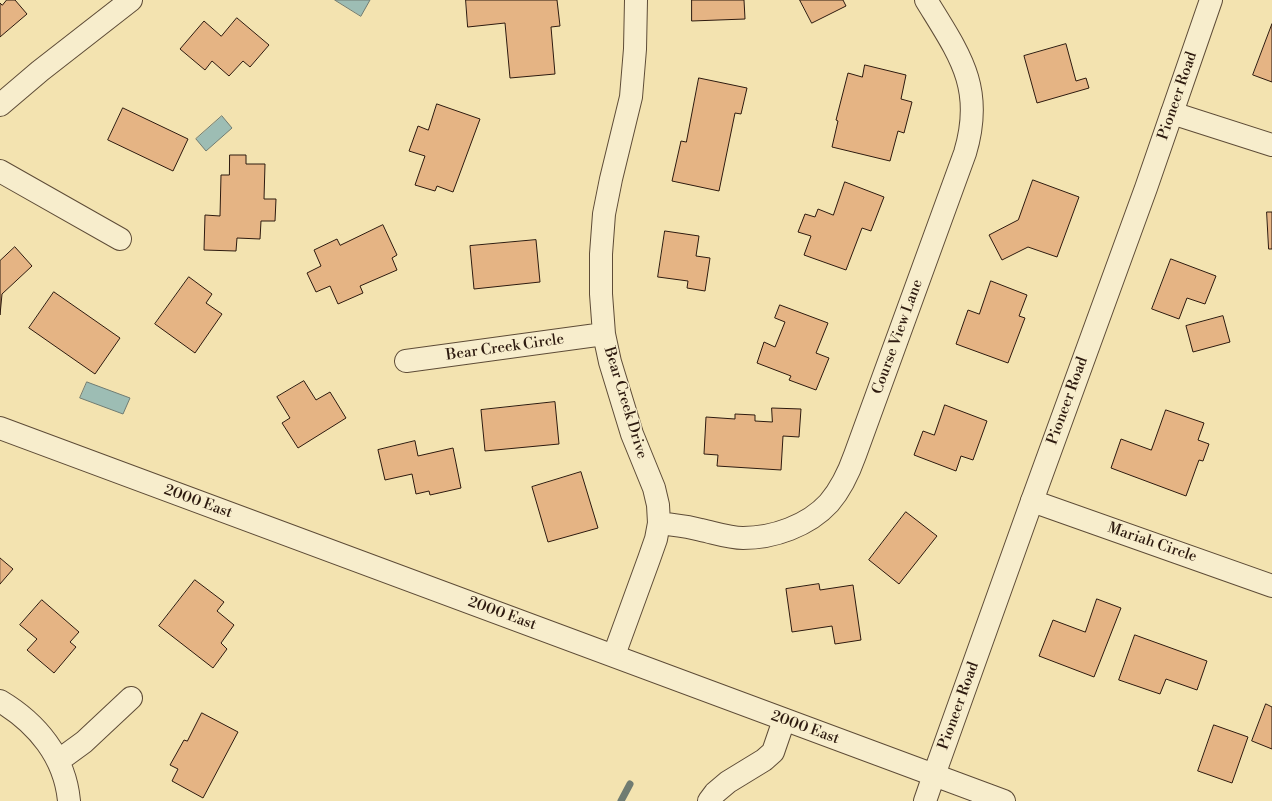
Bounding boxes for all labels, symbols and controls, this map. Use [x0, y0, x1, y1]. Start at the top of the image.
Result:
street label: Pioneer Road [1155, 50, 1201, 142]
street label: Course View Lane [869, 277, 927, 397]
street label: Bear Creek Circle [445, 331, 565, 365]
street label: Bear Creek Drive [599, 345, 651, 461]
street label: Pioneer Road [1044, 355, 1092, 447]
street label: 2000 East [161, 481, 235, 523]
street label: Mariah Circle [1105, 519, 1199, 567]
street label: 2000 East [465, 593, 539, 635]
street label: Pioneer Road [935, 660, 983, 752]
street label: 2000 East [768, 707, 842, 749]

